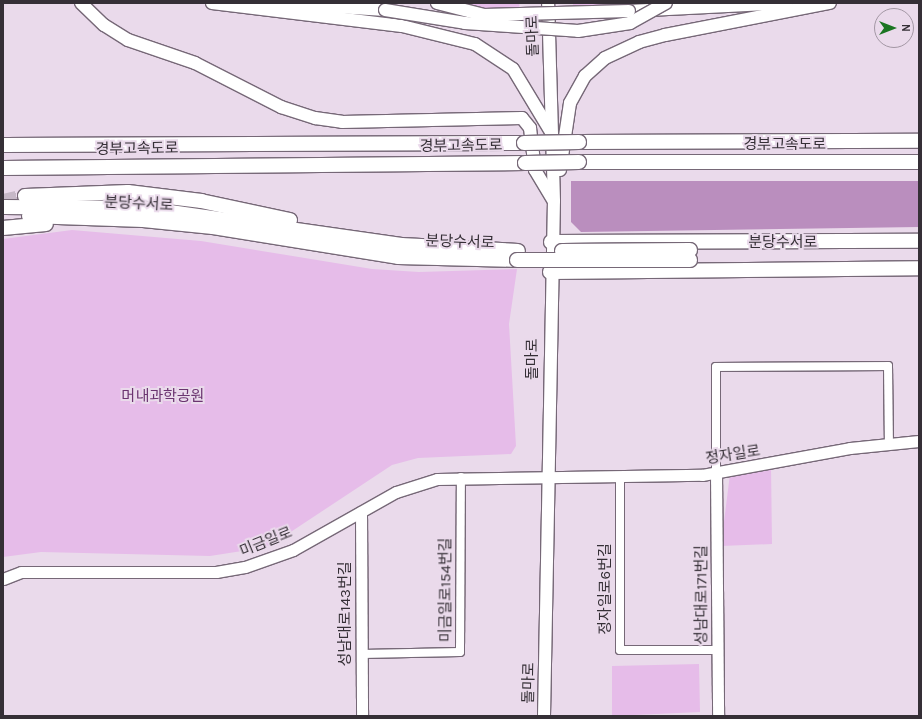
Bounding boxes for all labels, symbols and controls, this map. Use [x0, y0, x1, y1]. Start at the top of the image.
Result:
north arrow [874, 8, 914, 48]
street label: 돌마로 [523, 15, 543, 57]
text: N [899, 24, 912, 32]
street label: 경부고속도로 [419, 136, 503, 156]
street label: 경부고속도로 [744, 136, 826, 154]
street label: 경부고속도로 [95, 139, 179, 159]
street label: 분당수서로 [104, 193, 174, 215]
street label: 분당수서로 [425, 232, 495, 252]
street label: 분당수서로 [749, 234, 817, 252]
street label: 돌마로 [524, 338, 542, 380]
park label: 머내과학공원 [122, 388, 204, 406]
street label: 정자일로 [704, 442, 762, 468]
street label: 미금일로 [237, 523, 295, 561]
street label: 미금일로154번길 [437, 538, 455, 642]
street label: 정자일로6번길 [597, 543, 615, 635]
street label: 성남대로171번길 [693, 545, 711, 645]
street label: 성남대로143번길 [337, 562, 355, 666]
street label: 돌마로 [520, 662, 538, 704]

